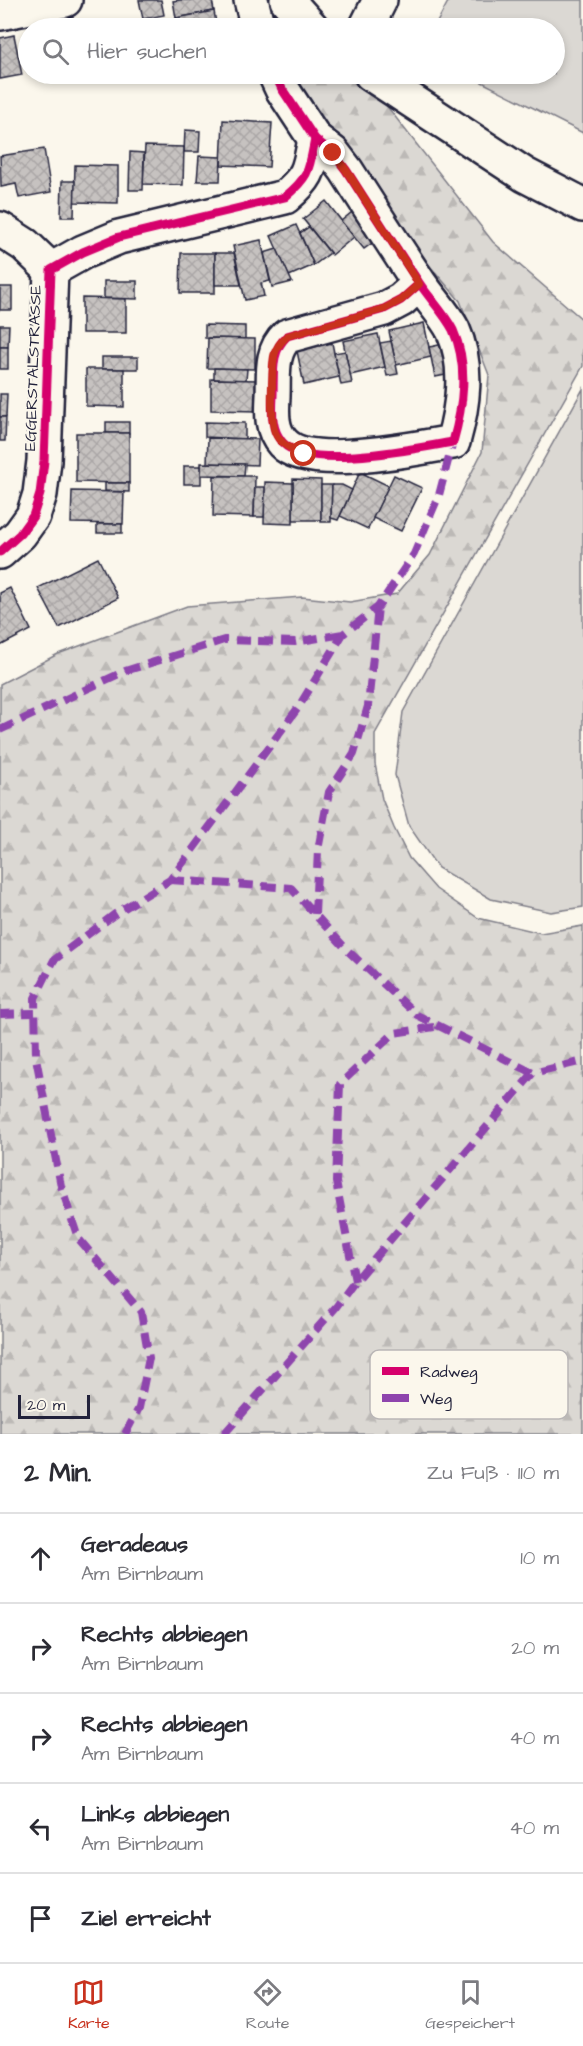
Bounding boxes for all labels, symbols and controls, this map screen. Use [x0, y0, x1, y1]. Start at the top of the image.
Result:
search box [18, 18, 565, 84]
icon: search [39, 35, 72, 68]
text: Hier suchen [87, 36, 206, 67]
route end [319, 139, 345, 165]
street label: EGGERSTALSTRASSE [19, 284, 47, 451]
route start [290, 440, 316, 466]
legend [370, 1350, 568, 1419]
text: Radweg [420, 1361, 478, 1384]
text: Weg [420, 1388, 452, 1411]
scale bar [18, 1392, 90, 1420]
text: 20 m [27, 1394, 65, 1416]
text: 2 Min. [24, 1455, 91, 1491]
text: Zu Fuß · 110 m [427, 1459, 559, 1487]
text: Geradeaus [81, 1529, 188, 1560]
icon: ahead [24, 1542, 57, 1575]
text: 10 m [520, 1544, 559, 1572]
text: Am Birnbaum [81, 1560, 203, 1588]
text: Rechts abbiegen [81, 1619, 248, 1650]
icon: right [24, 1632, 57, 1665]
text: 20 m [511, 1634, 559, 1662]
text: Am Birnbaum [81, 1650, 203, 1678]
text: Rechts abbiegen [81, 1709, 248, 1740]
icon: right [24, 1722, 57, 1755]
text: 40 m [509, 1724, 559, 1752]
text: Am Birnbaum [81, 1740, 203, 1768]
text: Links abbiegen [81, 1799, 229, 1830]
icon: left [24, 1812, 57, 1845]
text: 40 m [509, 1814, 559, 1842]
text: Am Birnbaum [81, 1830, 203, 1858]
icon: arrive [24, 1902, 57, 1935]
text: Ziel erreicht [81, 1903, 211, 1934]
tab: Karte [68, 1976, 110, 2034]
tab: Route [246, 1976, 289, 2034]
tab: Gespeichert [425, 1976, 515, 2034]

